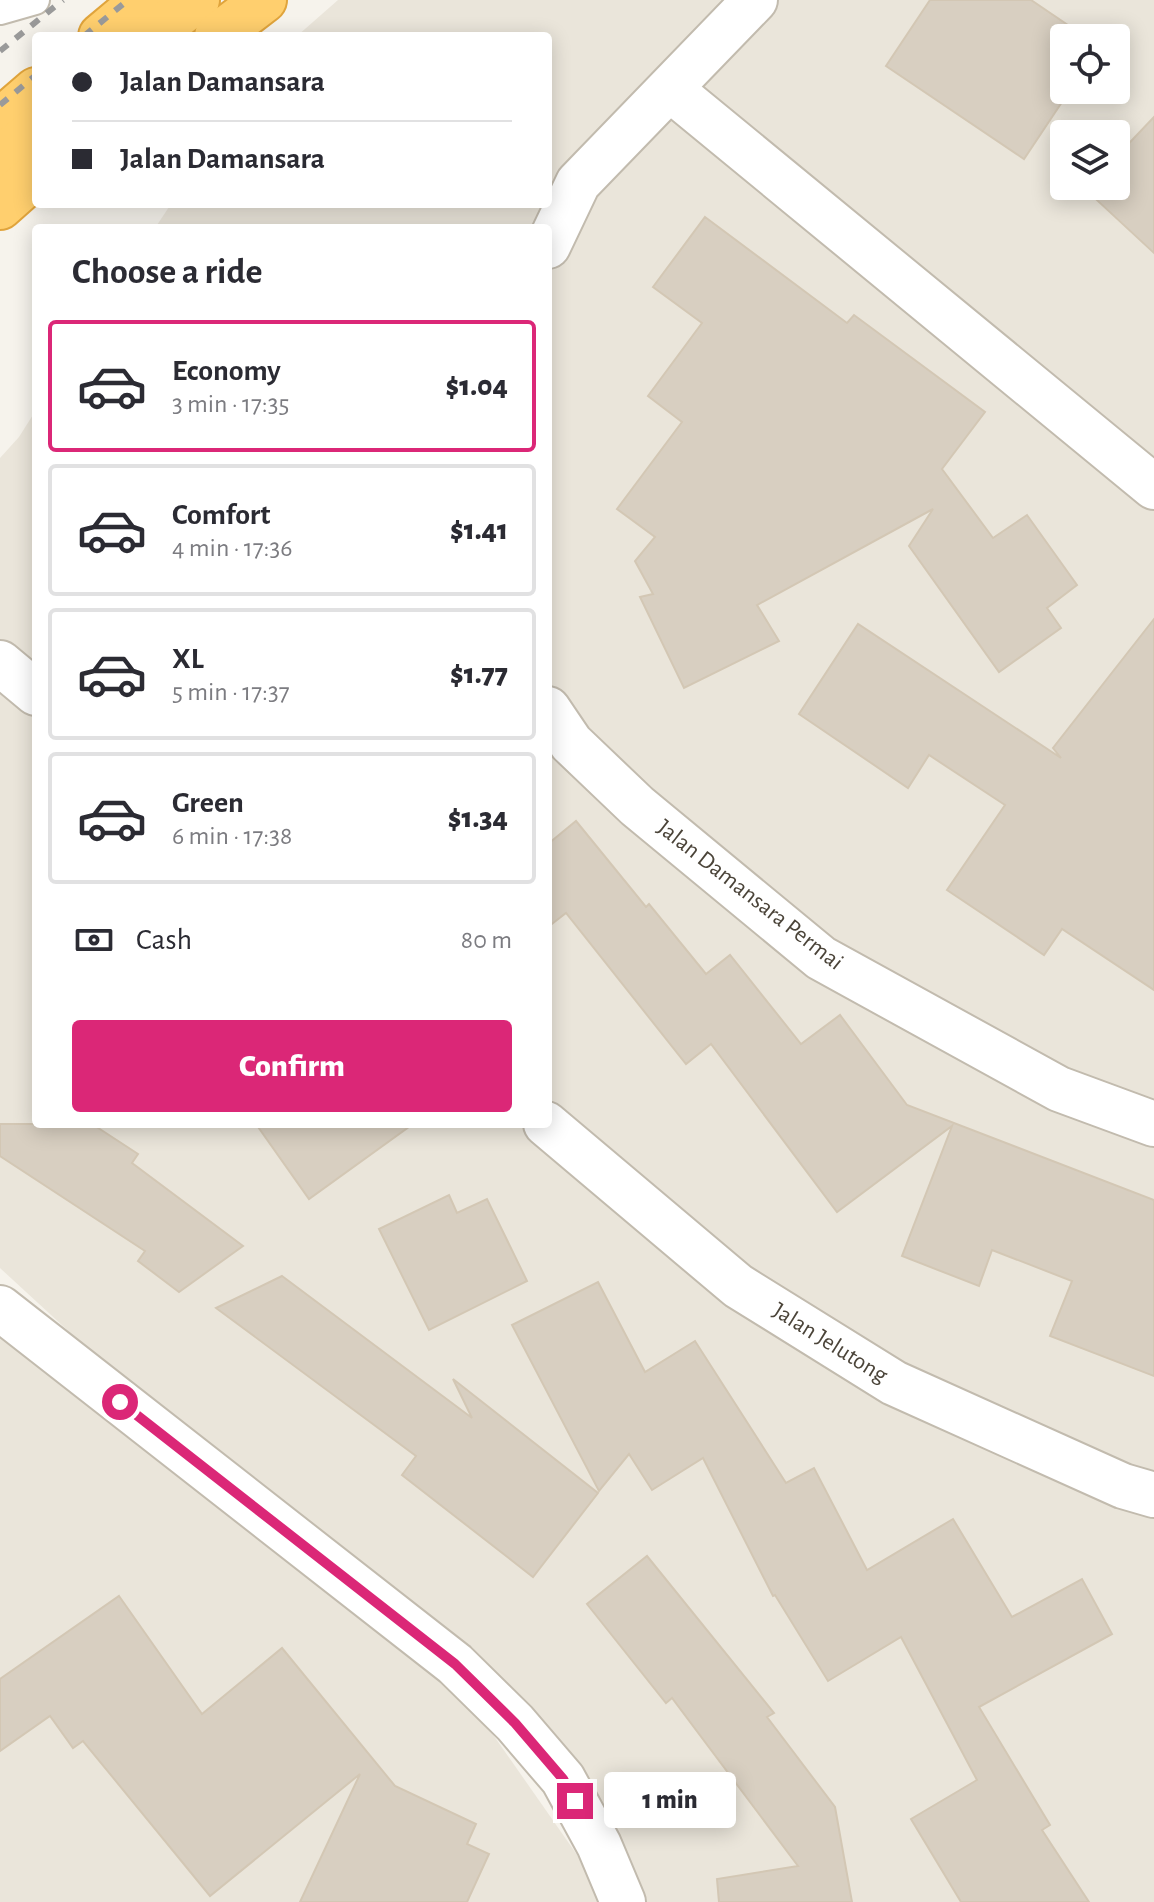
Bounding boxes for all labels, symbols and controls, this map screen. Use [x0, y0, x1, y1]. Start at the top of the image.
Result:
map controls [1050, 24, 1130, 200]
button: locate [1050, 24, 1130, 104]
text: Jalan Damansara [120, 67, 325, 97]
button: layers [1050, 120, 1130, 200]
text: Jalan Damansara [120, 144, 325, 174]
text: Choose a ride [72, 254, 262, 290]
icon: car [76, 350, 148, 422]
text: Economy [172, 356, 281, 386]
text: $1.04 [445, 371, 508, 401]
text: 3 min · 17:35 [172, 391, 289, 417]
icon: car [76, 494, 148, 566]
text: Comfort [172, 500, 271, 530]
text: $1.41 [450, 515, 508, 545]
text: 4 min · 17:36 [172, 535, 293, 561]
icon: car [76, 638, 148, 710]
text: XL [172, 644, 204, 674]
text: $1.77 [450, 659, 508, 689]
text: 5 min · 17:37 [172, 679, 290, 705]
icon: car [76, 782, 148, 854]
text: Green [172, 788, 244, 818]
text: $1.34 [448, 803, 508, 833]
street label: Jalan Damansara Permai [653, 815, 847, 975]
text: 6 min · 17:38 [172, 823, 292, 849]
icon: cash [72, 918, 116, 962]
text: Cash [136, 925, 192, 955]
text: 80 m [461, 927, 512, 953]
button: Confirm [72, 1020, 512, 1112]
street label: Jalan Jelutong [768, 1298, 892, 1388]
route start [102, 1384, 138, 1420]
callout: 1 min [603, 1773, 735, 1829]
route end [557, 1783, 593, 1819]
text: 1 min [642, 1787, 698, 1813]

